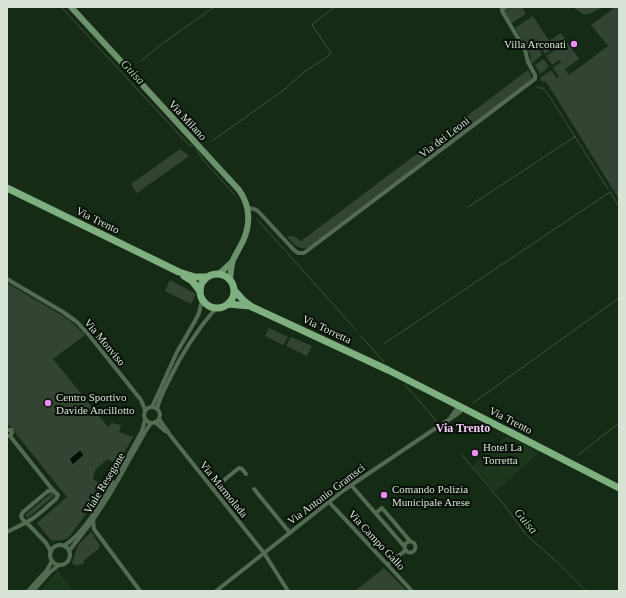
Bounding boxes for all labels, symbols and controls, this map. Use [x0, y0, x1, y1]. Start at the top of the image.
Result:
place label: Villa Arconati [504, 38, 566, 50]
marker: Villa Arconati [569, 39, 579, 49]
water label: Guisa [118, 57, 148, 87]
street label: Via Milano [167, 98, 210, 143]
street label: Via dei Leoni [416, 114, 472, 160]
street label: Via Trento [74, 204, 122, 236]
street label: Via Torretta [301, 312, 353, 346]
street label: Via Monviso [82, 316, 128, 368]
place label: Centro Sportivo Davide Ancillotto [56, 391, 135, 416]
marker: Centro Sportivo Davide Ancillotto [43, 398, 53, 408]
street label: Via Trento [487, 404, 535, 436]
district label: Via Trento [436, 421, 490, 435]
place label: Hotel La Torretta [483, 441, 522, 466]
marker: Hotel La Torretta [470, 448, 480, 458]
street label: Viale Resegone [81, 450, 127, 516]
street label: Via Marmolada [198, 459, 250, 520]
street label: Via Antonio Gramsci [285, 461, 367, 527]
place label: Comando Polizia Municipale Arese [392, 483, 470, 508]
marker: Comando Polizia Municipale Arese [379, 490, 389, 500]
water label: Guisa [511, 506, 541, 536]
street label: Via Campo Gallo [346, 508, 408, 573]

